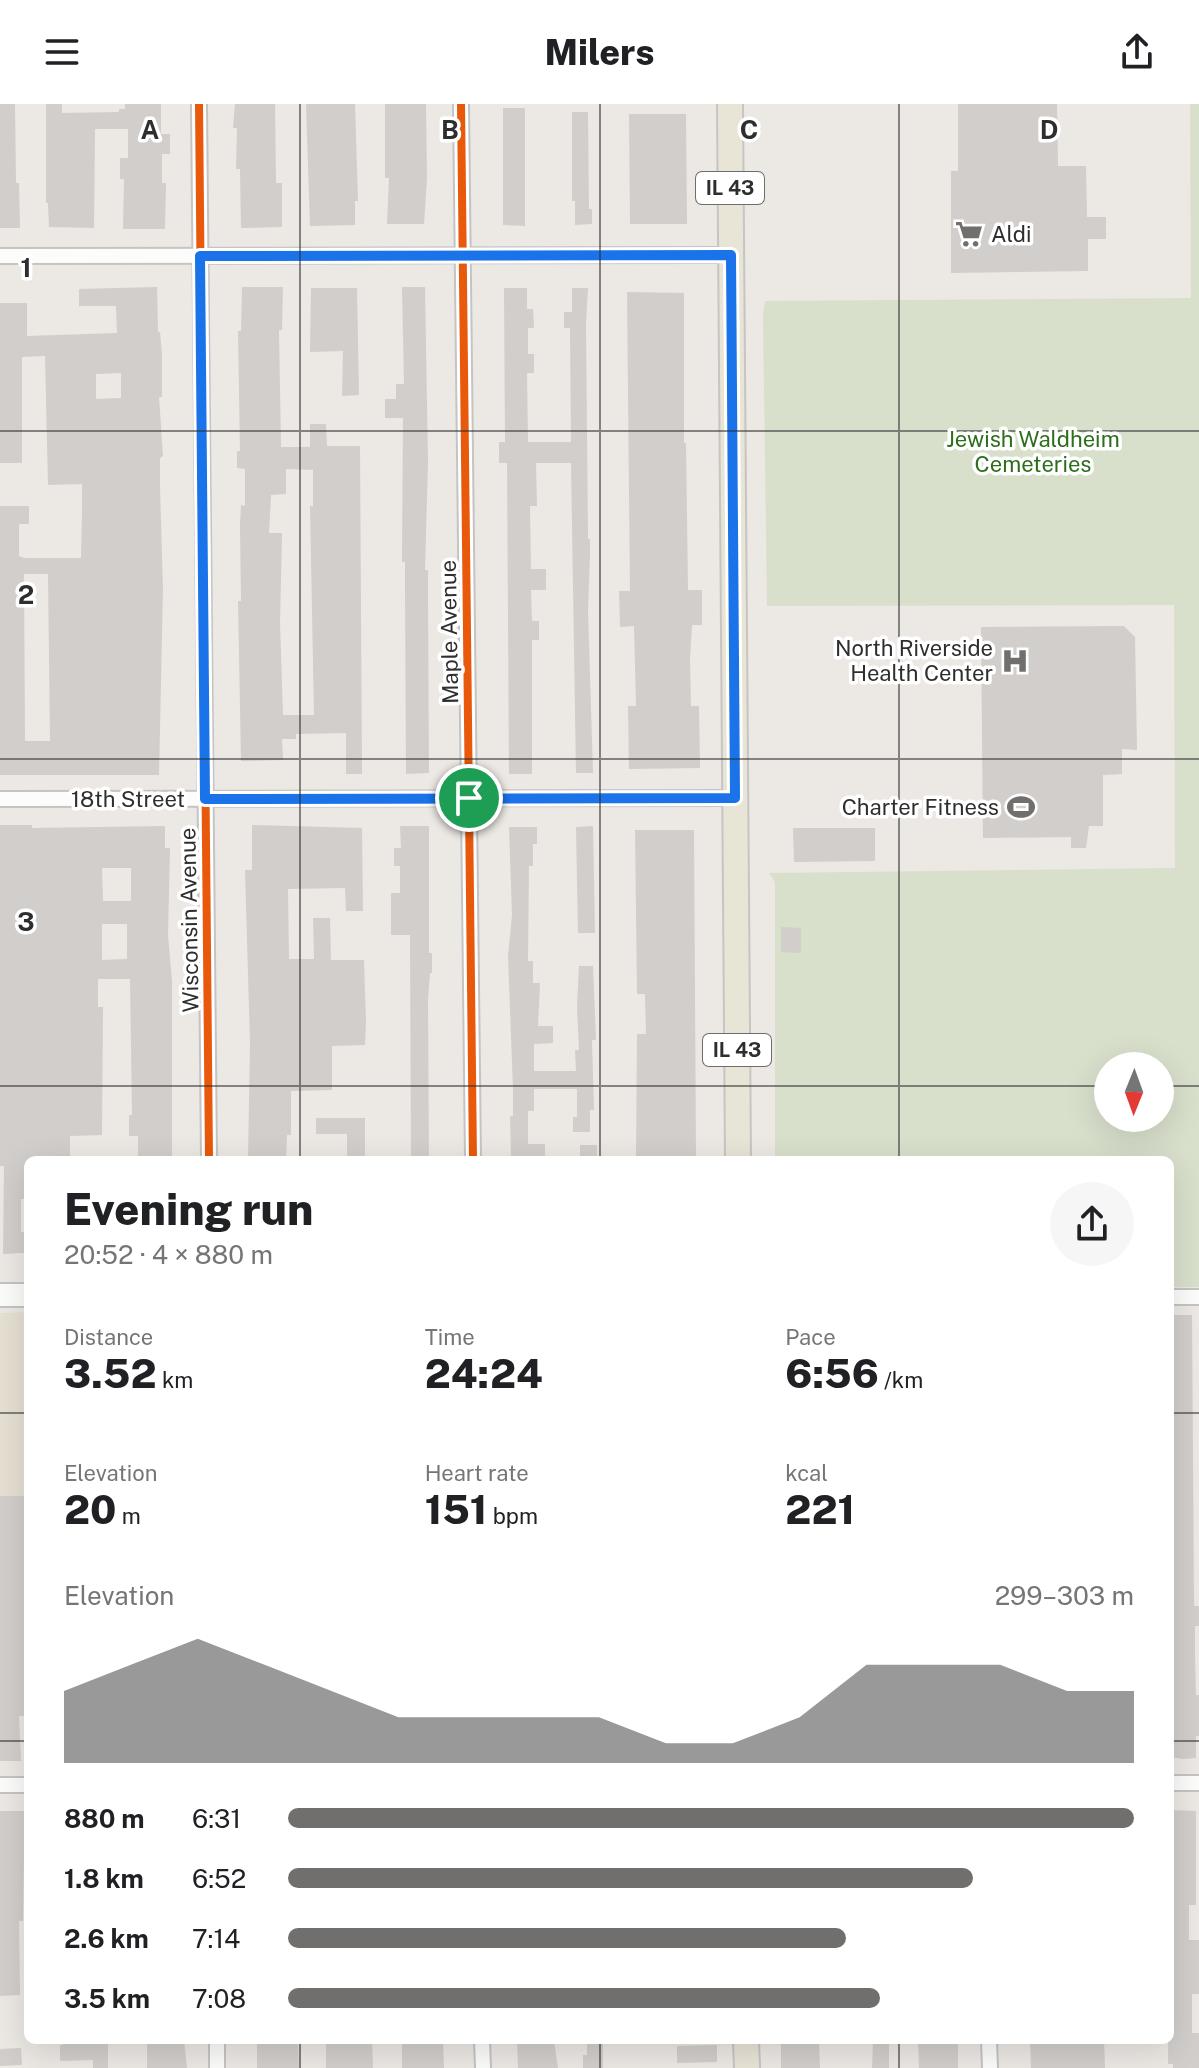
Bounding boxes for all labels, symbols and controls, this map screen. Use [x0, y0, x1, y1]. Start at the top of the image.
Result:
icon: menu [40, 30, 84, 74]
icon: share [1115, 30, 1159, 74]
text: Milers [544, 31, 655, 73]
text: A [141, 114, 160, 145]
text: B [441, 114, 459, 145]
text: C [740, 114, 758, 145]
text: D [1040, 114, 1058, 145]
road number: IL 43 [696, 172, 764, 204]
supermarket icon: Aldi [954, 219, 984, 249]
place label: Aldi [991, 221, 1031, 247]
text: 1 [20, 252, 32, 283]
park label: Jewish Waldheim Cemeteries [946, 426, 1120, 477]
street label: Maple Avenue [435, 560, 463, 704]
text: 2 [18, 579, 34, 610]
place label: North Riverside Health Center [835, 635, 993, 686]
hospital icon: North Riverside Health Center [1000, 646, 1030, 676]
pin [435, 764, 503, 832]
icon: arrive [447, 776, 491, 820]
street label: 18th Street [71, 786, 185, 812]
sports icon: Charter Fitness [1006, 792, 1036, 822]
place label: Charter Fitness [842, 794, 999, 820]
street label: Wisconsin Avenue [174, 827, 204, 1013]
text: 3 [17, 906, 35, 937]
road number: IL 43 [703, 1034, 771, 1066]
north arrow [1094, 1052, 1174, 1132]
map controls [1094, 1052, 1174, 1132]
button: share [1050, 1182, 1134, 1266]
text: Evening run [64, 1183, 313, 1235]
text: 20:52 · 4 × 880 m [64, 1239, 273, 1270]
text: Distance [64, 1324, 153, 1350]
text: Time [425, 1324, 475, 1350]
text: Pace [785, 1324, 836, 1350]
text: 3.52 [64, 1350, 157, 1397]
text: 24:24 [425, 1350, 543, 1397]
text: 6:56 [785, 1350, 879, 1397]
text: km [157, 1367, 193, 1393]
text: /km [879, 1367, 923, 1393]
text: Elevation [64, 1460, 157, 1486]
text: Heart rate [425, 1460, 529, 1486]
text: kcal [785, 1460, 828, 1486]
text: 20 [64, 1486, 116, 1533]
text: 151 [425, 1486, 487, 1533]
text: 221 [785, 1486, 855, 1533]
text: m [116, 1503, 141, 1529]
text: bpm [487, 1503, 538, 1529]
text: Elevation [64, 1580, 174, 1611]
text: 299–303 m [995, 1580, 1134, 1611]
text: 880 m [64, 1803, 145, 1834]
text: 6:31 [192, 1803, 241, 1834]
text: 1.8 km [64, 1863, 144, 1894]
text: 6:52 [192, 1863, 246, 1894]
text: 2.6 km [64, 1923, 149, 1954]
text: 7:14 [192, 1923, 240, 1954]
text: 3.5 km [64, 1983, 150, 2014]
text: 7:08 [192, 1983, 246, 2014]

